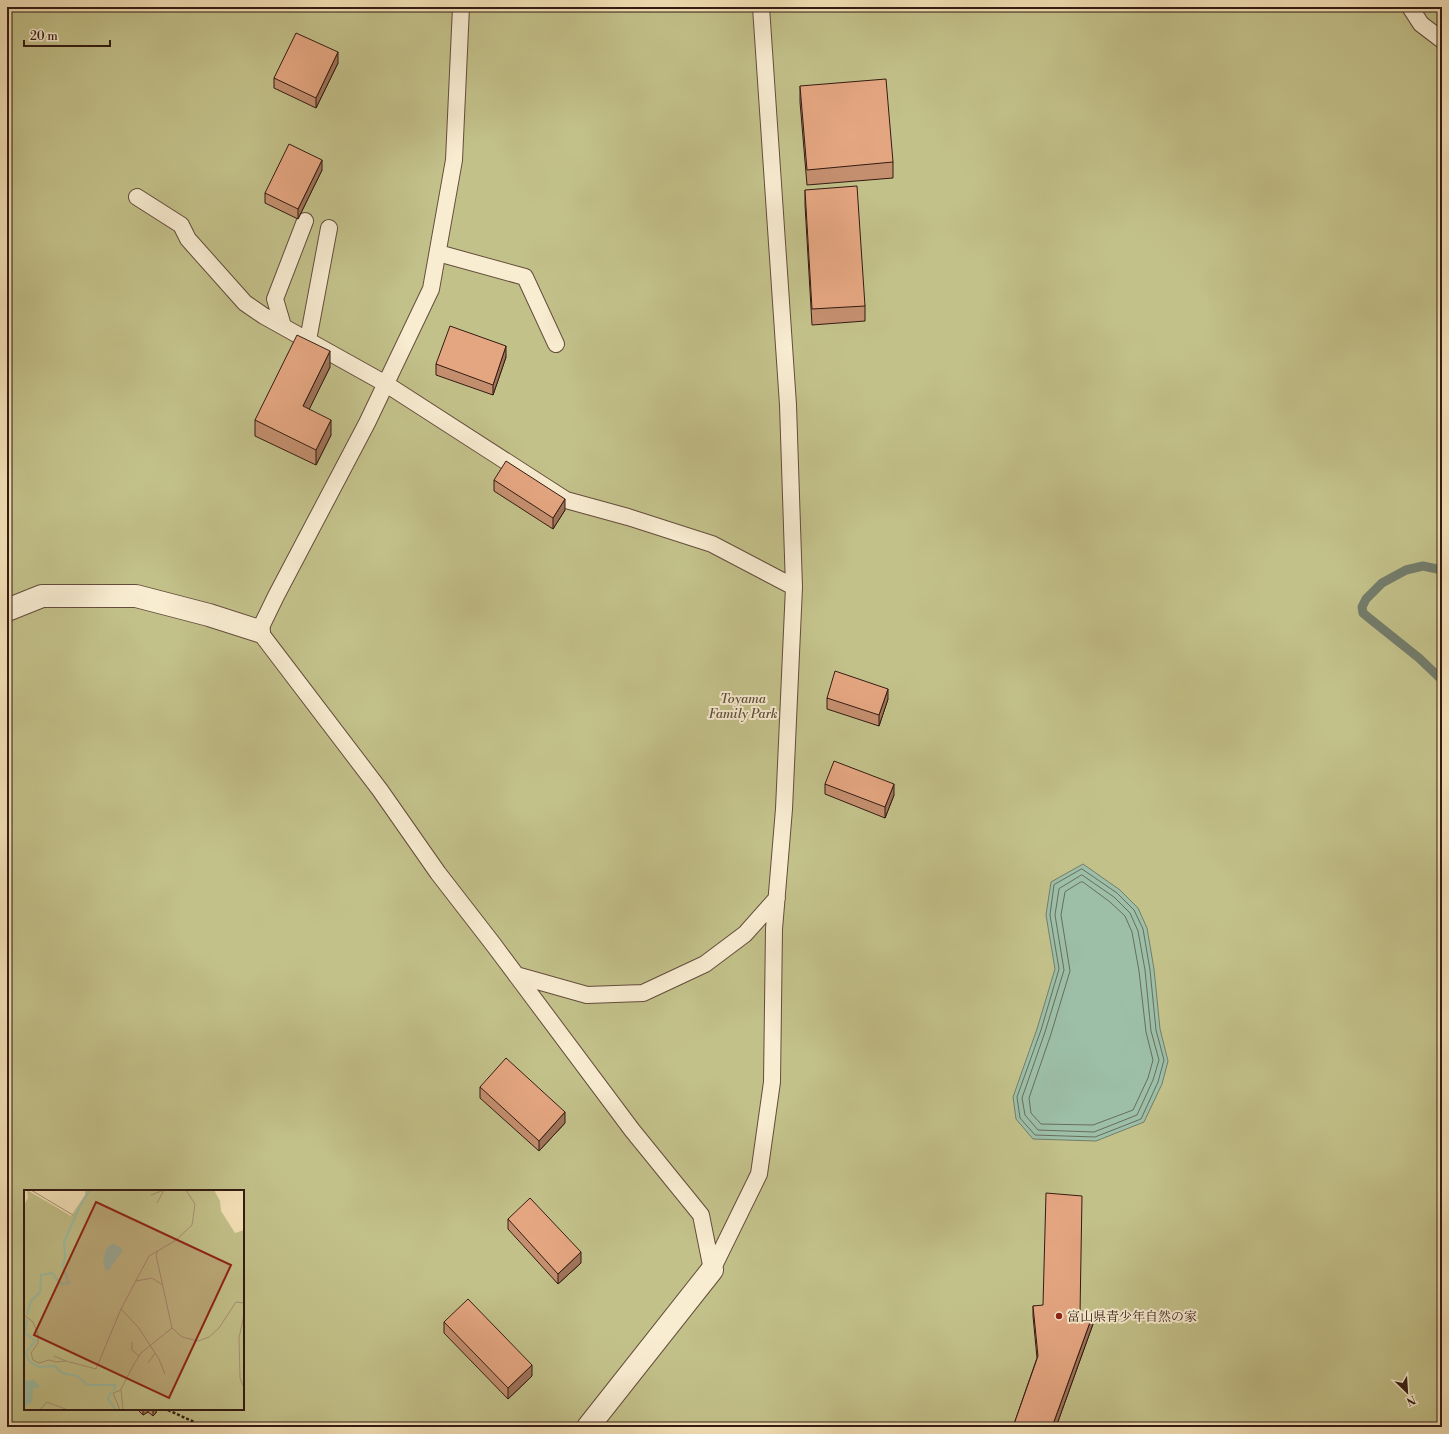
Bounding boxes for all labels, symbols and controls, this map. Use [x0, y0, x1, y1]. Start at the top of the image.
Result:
scale bar [24, 22, 110, 48]
text: 20 m [30, 29, 58, 44]
park label: Toyama Family Park [709, 691, 778, 722]
inset map [24, 1190, 244, 1410]
place label: 富山県青少年自然の家 [1067, 1309, 1197, 1325]
marker: 富山県青少年自然の家 [1054, 1311, 1064, 1321]
north arrow [1387, 1372, 1427, 1412]
text: N [1404, 1392, 1418, 1408]

